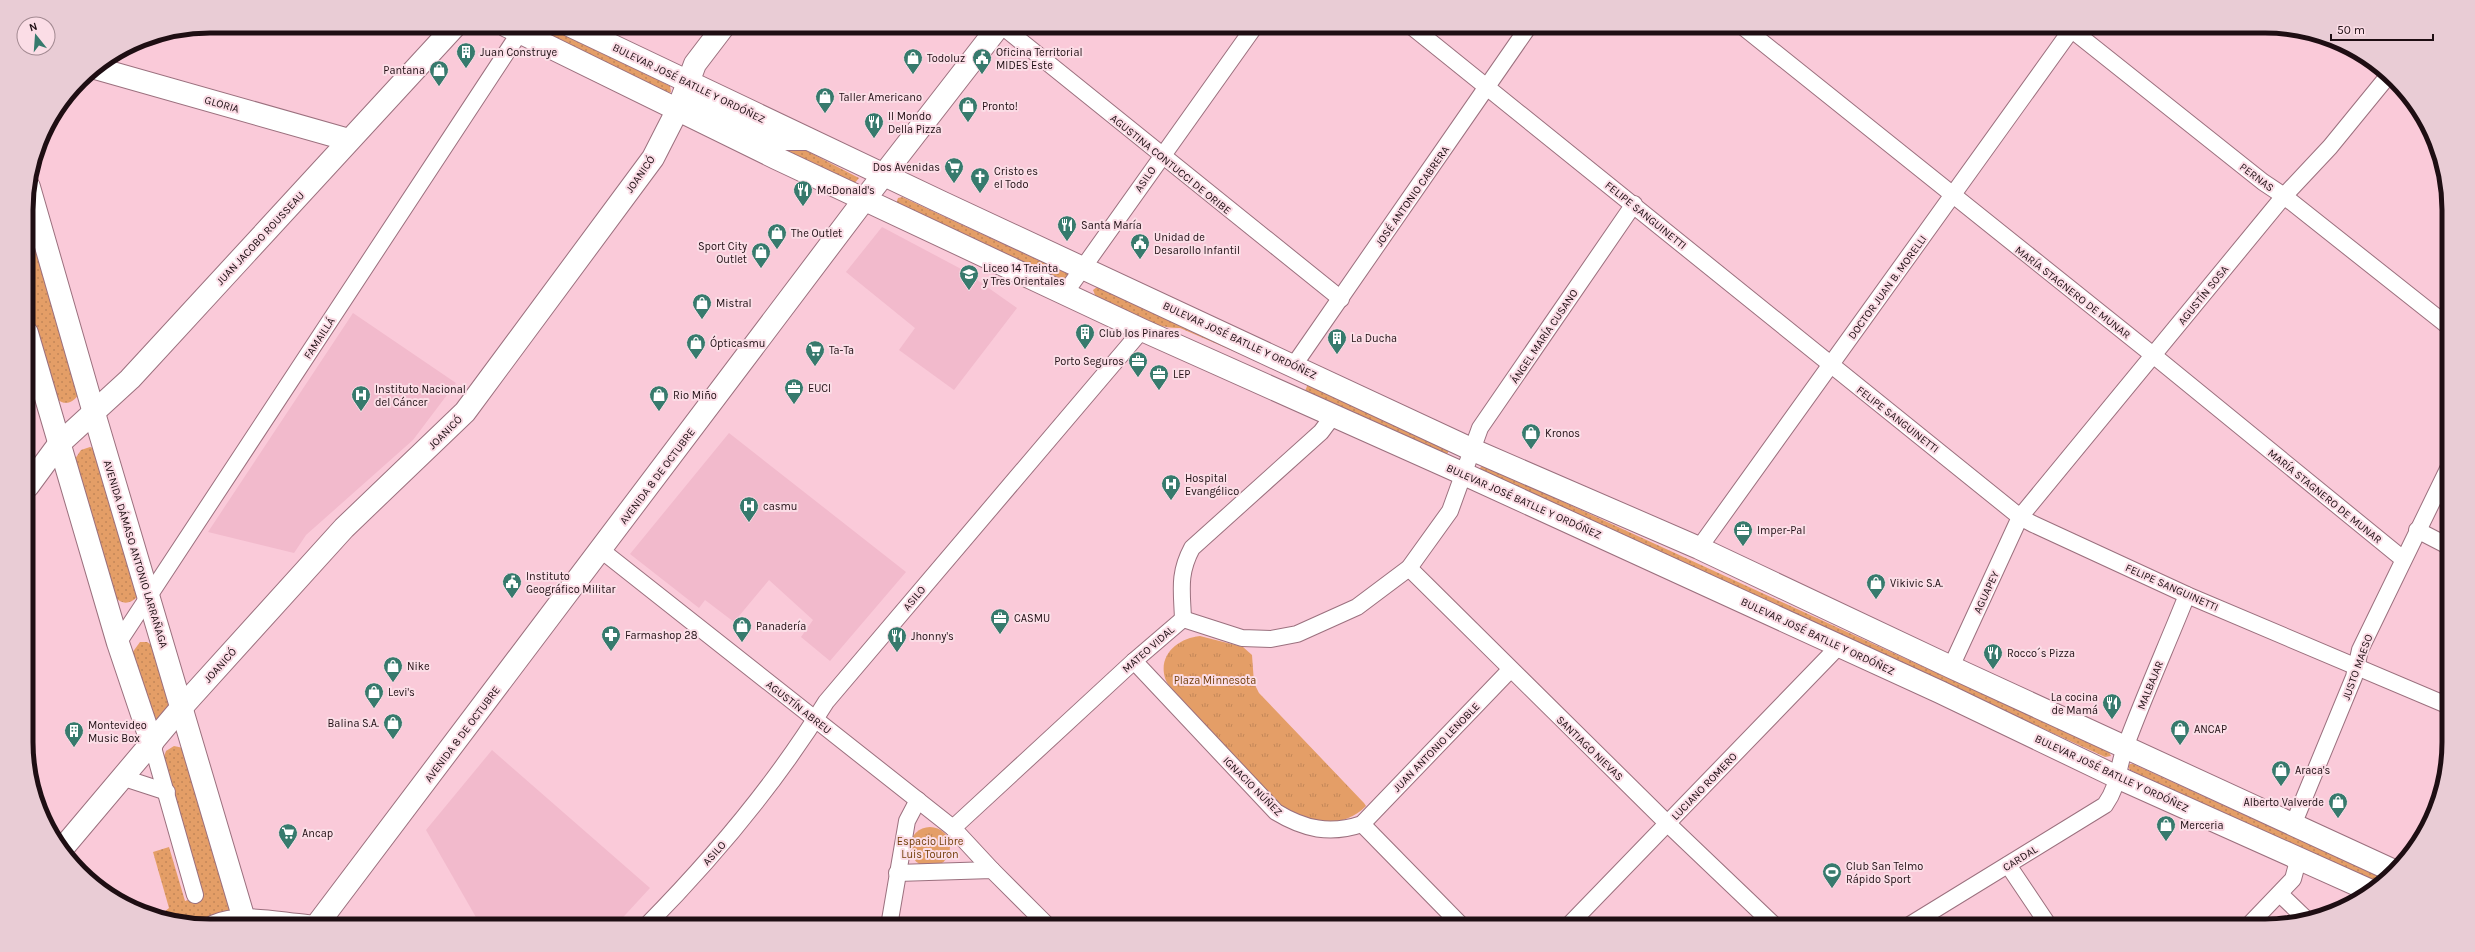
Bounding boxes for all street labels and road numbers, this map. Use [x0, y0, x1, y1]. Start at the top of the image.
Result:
street label: BULEVAR JOSÉ BATLLE Y ORDÓÑEZ [610, 39, 768, 126]
street label: GLORIA [203, 93, 241, 116]
street label: AGUSTINA CONTUCCI DE ORIBE [1108, 112, 1234, 217]
street label: JOSÉ ANTONIO CABRERA [1371, 142, 1452, 249]
street label: JOANICÓ [621, 152, 658, 195]
street label: PERNAS [2237, 160, 2276, 194]
street label: ASILO [1132, 164, 1159, 195]
street label: FELIPE SANGUINETTI [1602, 179, 1689, 252]
street label: JUAN JACOBO ROUSSEAU [214, 189, 307, 288]
street label: DOCTOR JUAN B. MORELLI [1845, 233, 1929, 342]
street label: MARÍA STAGNERO DE MUNAR [2012, 242, 2134, 342]
street label: AGUSTÍN SOSA [2174, 261, 2232, 328]
street label: ÁNGEL MARÍA CUSANO [1506, 286, 1581, 386]
street label: BULEVAR JOSÉ BATLLE Y ORDÓÑEZ [1161, 297, 1320, 382]
street label: FAMAILLÁ [300, 313, 338, 361]
street label: FELIPE SANGUINETTI [1854, 383, 1941, 456]
street label: JOANICÓ [424, 411, 465, 452]
street label: AVENIDA 8 DE OCTUBRE [617, 426, 698, 527]
street label: MARÍA STAGNERO DE MUNAR [2265, 445, 2386, 547]
street label: AVENIDA DÁMASO ANTONIO LARRAÑAGA [101, 458, 173, 650]
street label: BULEVAR JOSÉ BATLLE Y ORDÓÑEZ [1444, 459, 1604, 542]
street label: FELIPE SANGUINETTI [2123, 561, 2220, 614]
street label: AGUAPEY [1971, 569, 2002, 615]
street label: ASILO [900, 583, 928, 613]
street label: BULEVAR JOSÉ BATLLE Y ORDÓÑEZ [1739, 593, 1898, 678]
street label: MATEO VIDAL [1120, 623, 1178, 675]
street label: JUSTO MAESO [2340, 632, 2375, 702]
street label: JOANICÓ [200, 644, 239, 685]
street label: MALBAJAR [2135, 659, 2166, 711]
street label: AGUSTÍN ABREU [763, 676, 835, 737]
street label: AVENIDA 8 DE OCTUBRE [422, 684, 503, 785]
street label: JUAN ANTONIO LENOBLE [1390, 700, 1482, 795]
street label: SANTIAGO NIEVAS [1554, 713, 1626, 784]
street label: BULEVAR JOSÉ BATLLE Y ORDÓÑEZ [2033, 730, 2192, 815]
street label: LUCIANO ROMERO [1669, 750, 1740, 823]
street label: IGNACIO NÚÑEZ [1220, 753, 1286, 819]
street label: ASILO [700, 838, 729, 868]
street label: CARDAL [2000, 842, 2041, 874]

